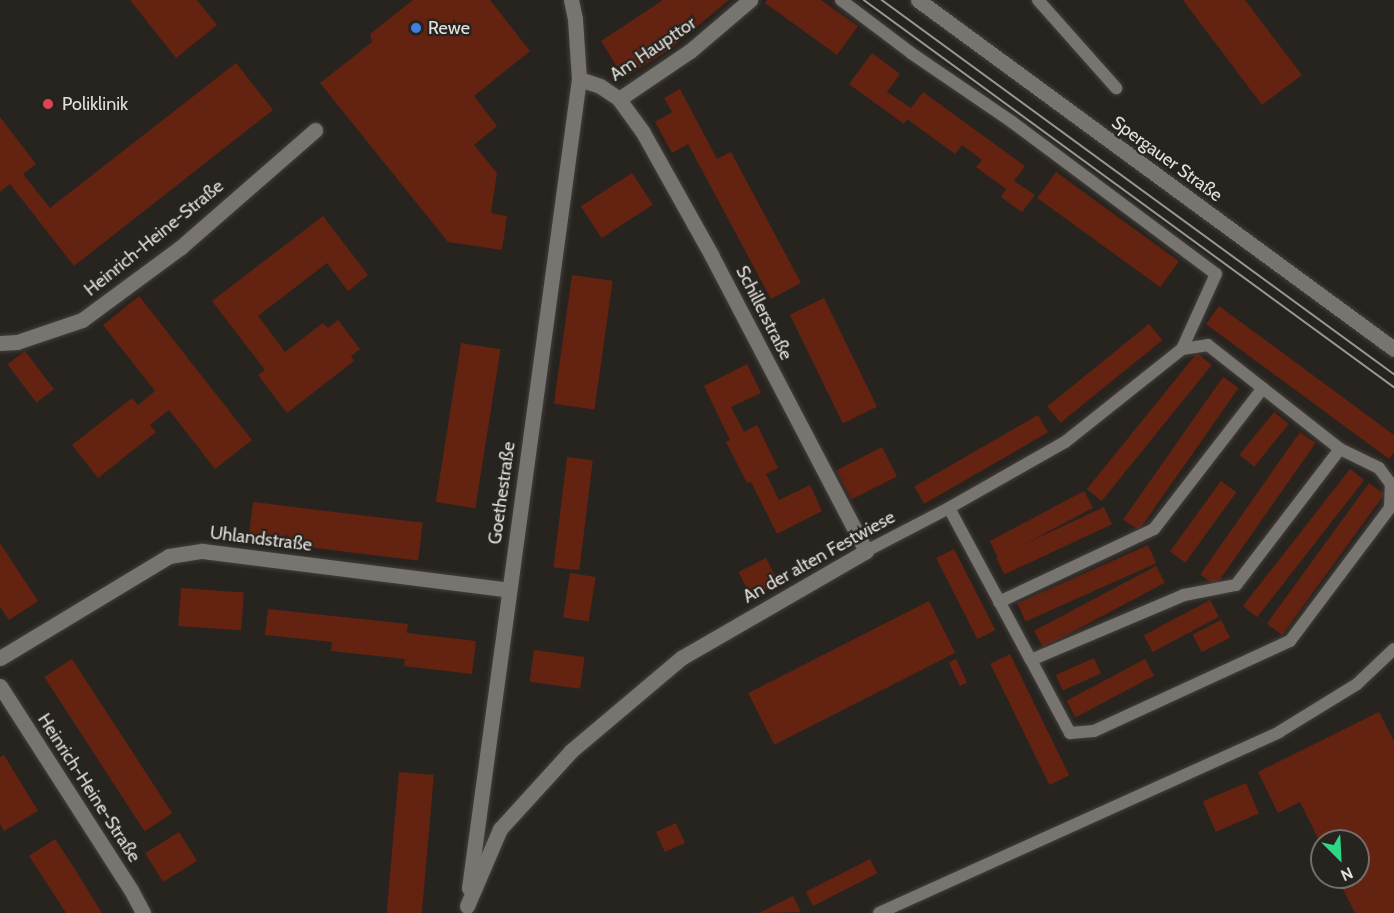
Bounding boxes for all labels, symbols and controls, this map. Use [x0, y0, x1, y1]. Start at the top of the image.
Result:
street label: Am Haupttor [606, 12, 700, 86]
place label: Rewe [428, 17, 470, 39]
marker: Rewe [409, 21, 423, 35]
place label: Poliklinik [62, 93, 128, 115]
marker: Poliklinik [39, 95, 57, 113]
street label: Spergauer Straße [1108, 112, 1226, 206]
street label: Heinrich-Heine-Straße [80, 175, 228, 301]
street label: Schillerstraße [731, 262, 797, 364]
street label: Goethestraße [484, 440, 520, 546]
street label: An der alten Festwiese [739, 506, 899, 608]
street label: Uhlandstraße [209, 522, 313, 556]
street label: Heinrich-Heine-Straße [33, 710, 145, 866]
north arrow [1310, 829, 1370, 889]
text: N [1338, 863, 1356, 885]

